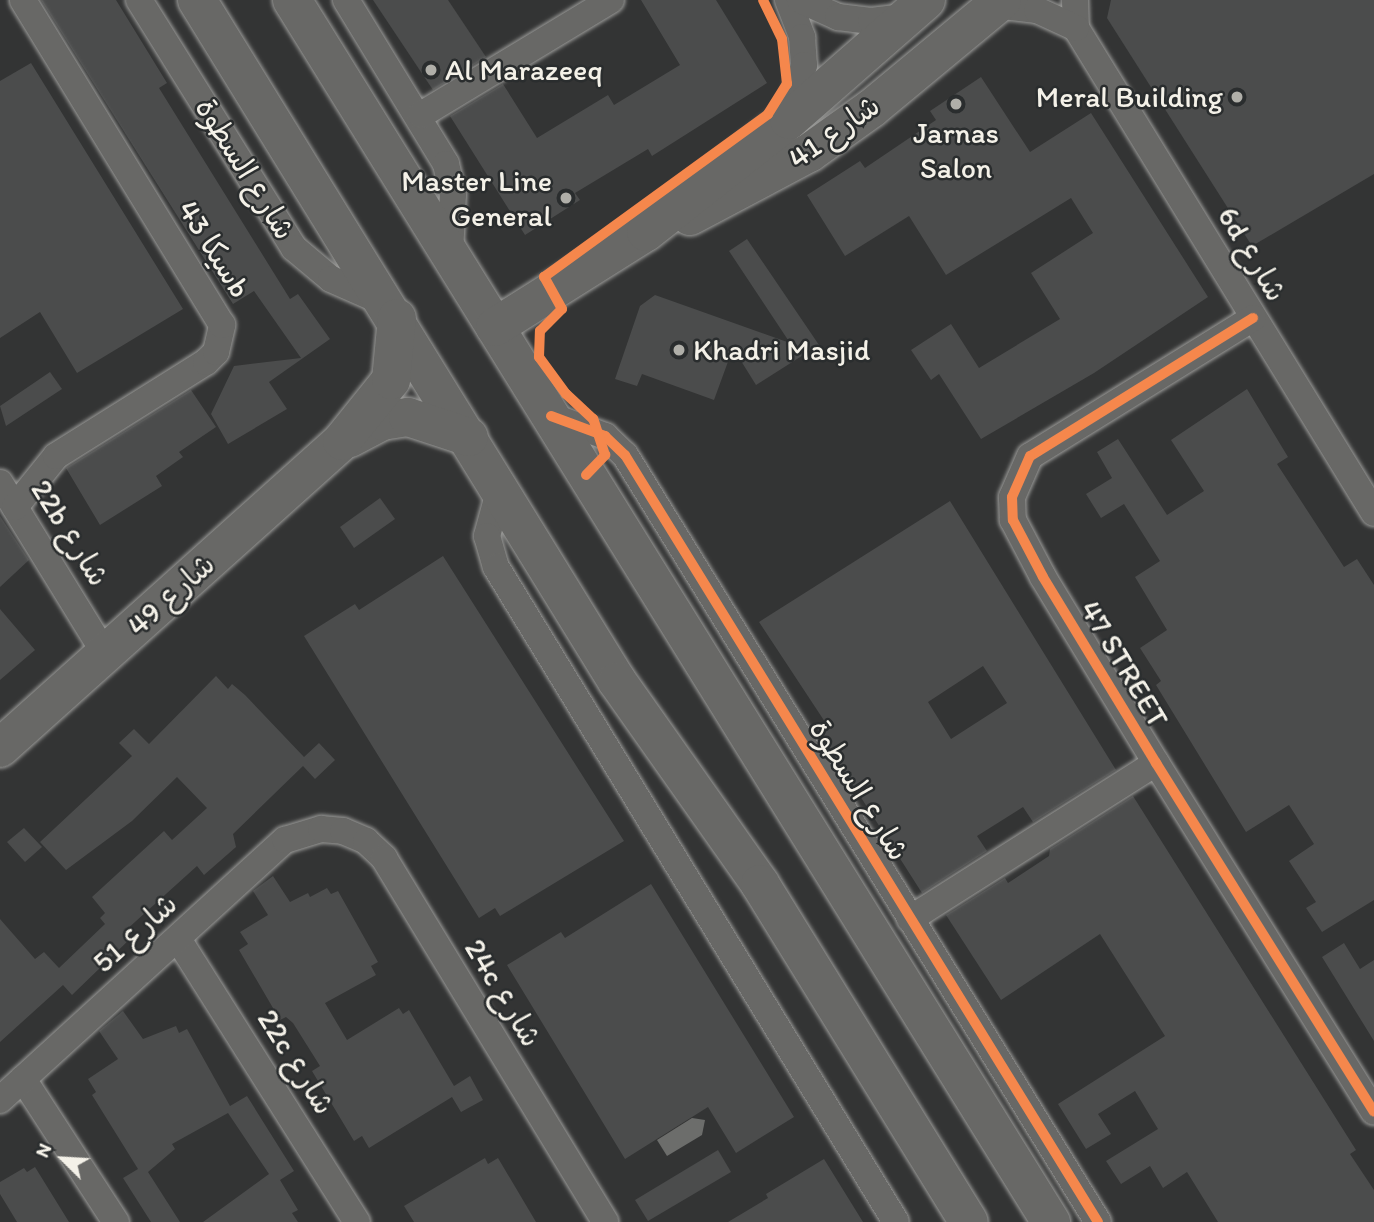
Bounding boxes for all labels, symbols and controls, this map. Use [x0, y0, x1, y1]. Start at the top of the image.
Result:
place label: Al Marazeeq [445, 52, 603, 88]
marker: Al Marazeeq [423, 62, 439, 78]
place label: Meral Building [1035, 79, 1223, 115]
street label: شارع 41 [781, 88, 887, 176]
marker: Meral Building [1229, 89, 1245, 105]
street label: شارع السطوة [187, 92, 303, 246]
marker: Jarnas Salon [948, 96, 964, 112]
place label: Jarnas Salon [913, 115, 999, 186]
place label: Master Line General [401, 163, 552, 233]
marker: Master Line General [558, 190, 574, 206]
street label: سيكا 43b [170, 194, 258, 304]
street label: 6d شارع [1210, 200, 1294, 308]
place label: Khadri Masjid [693, 332, 870, 368]
marker: Khadri Masjid [671, 342, 687, 358]
street label: 22b شارع [23, 473, 117, 593]
street label: شارع 49 [120, 546, 222, 644]
street label: 47 STREET [1072, 594, 1176, 734]
street label: شارع السطوة [801, 713, 917, 867]
street label: شارع 51 [85, 886, 185, 980]
street label: 24c شارع [457, 932, 549, 1054]
street label: 22c شارع [250, 1003, 342, 1121]
north arrow [28, 1124, 98, 1194]
text: N [30, 1140, 56, 1161]

